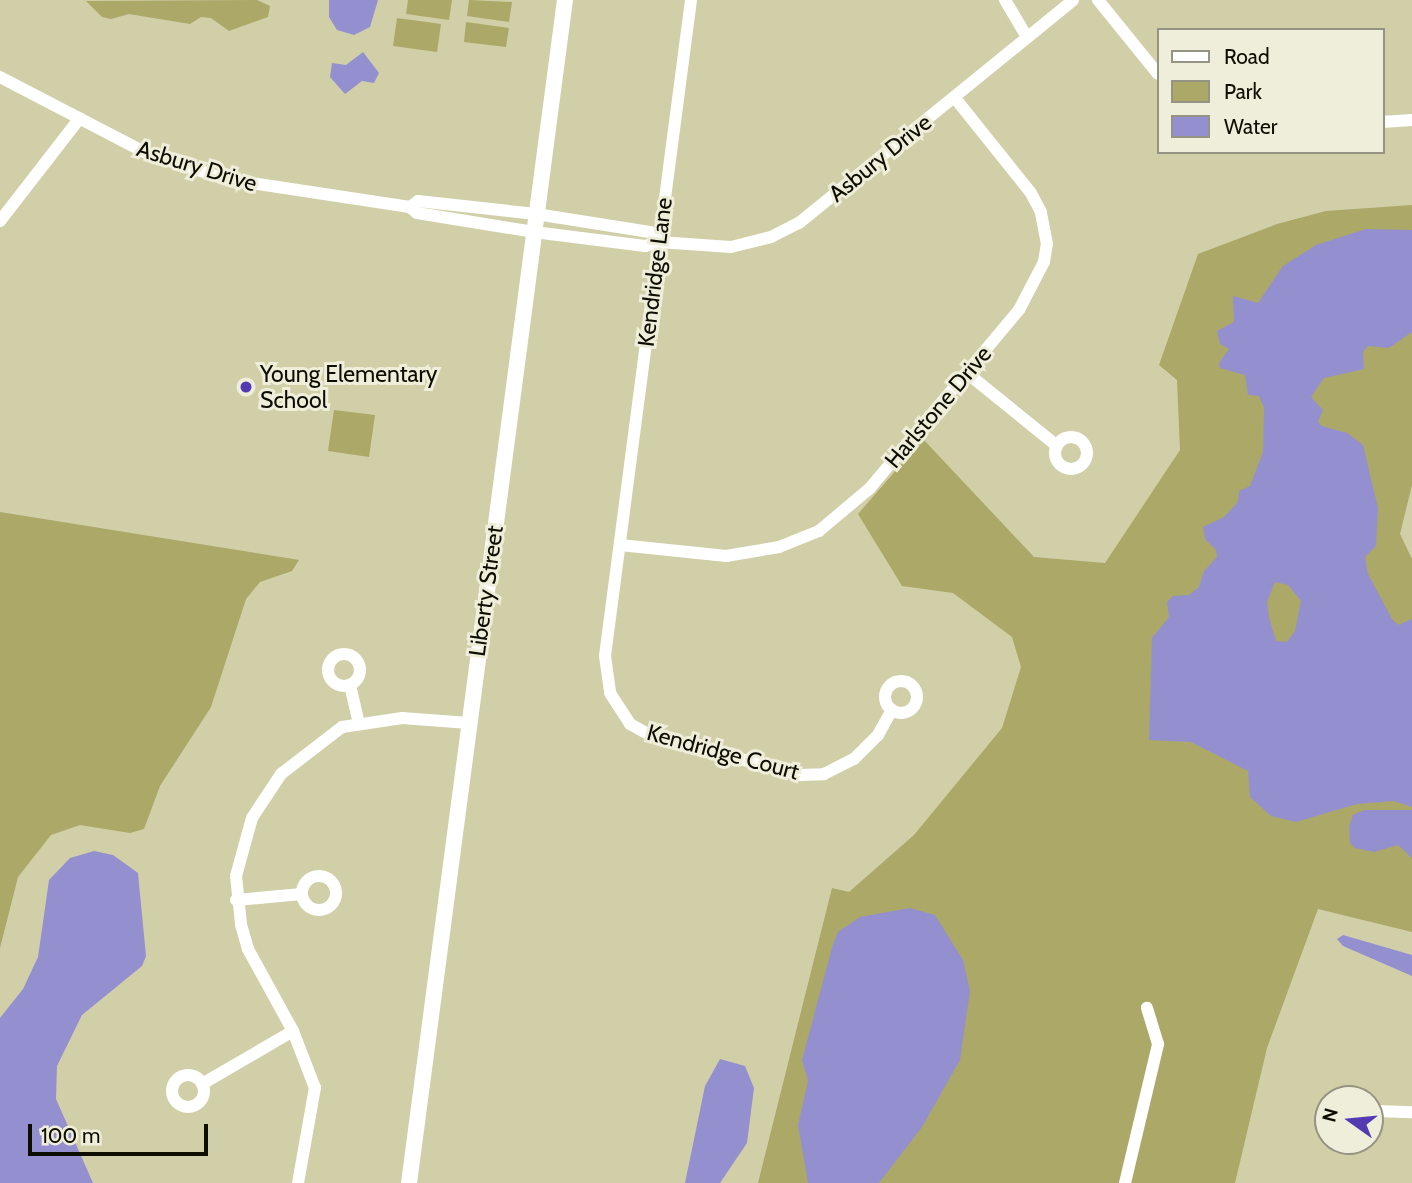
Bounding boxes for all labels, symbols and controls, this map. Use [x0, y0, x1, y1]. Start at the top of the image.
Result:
legend [1156, 28, 1384, 154]
text: Road [1224, 44, 1270, 69]
text: Park [1224, 79, 1262, 104]
street label: Asbury Drive [823, 108, 937, 208]
text: Water [1224, 114, 1277, 139]
street label: Asbury Drive [134, 135, 260, 197]
street label: Kendridge Lane [632, 196, 678, 348]
street label: Harlstone Drive [879, 340, 997, 474]
place label: Young Elementary School [260, 360, 437, 414]
marker: Young Elementary School [238, 379, 254, 395]
street label: Liberty Street [463, 524, 509, 658]
street label: Kendridge Court [644, 718, 802, 786]
north arrow [1314, 1085, 1384, 1155]
text: N [1317, 1105, 1343, 1124]
scale bar [32, 1110, 212, 1154]
text: 100 m [41, 1123, 100, 1148]

